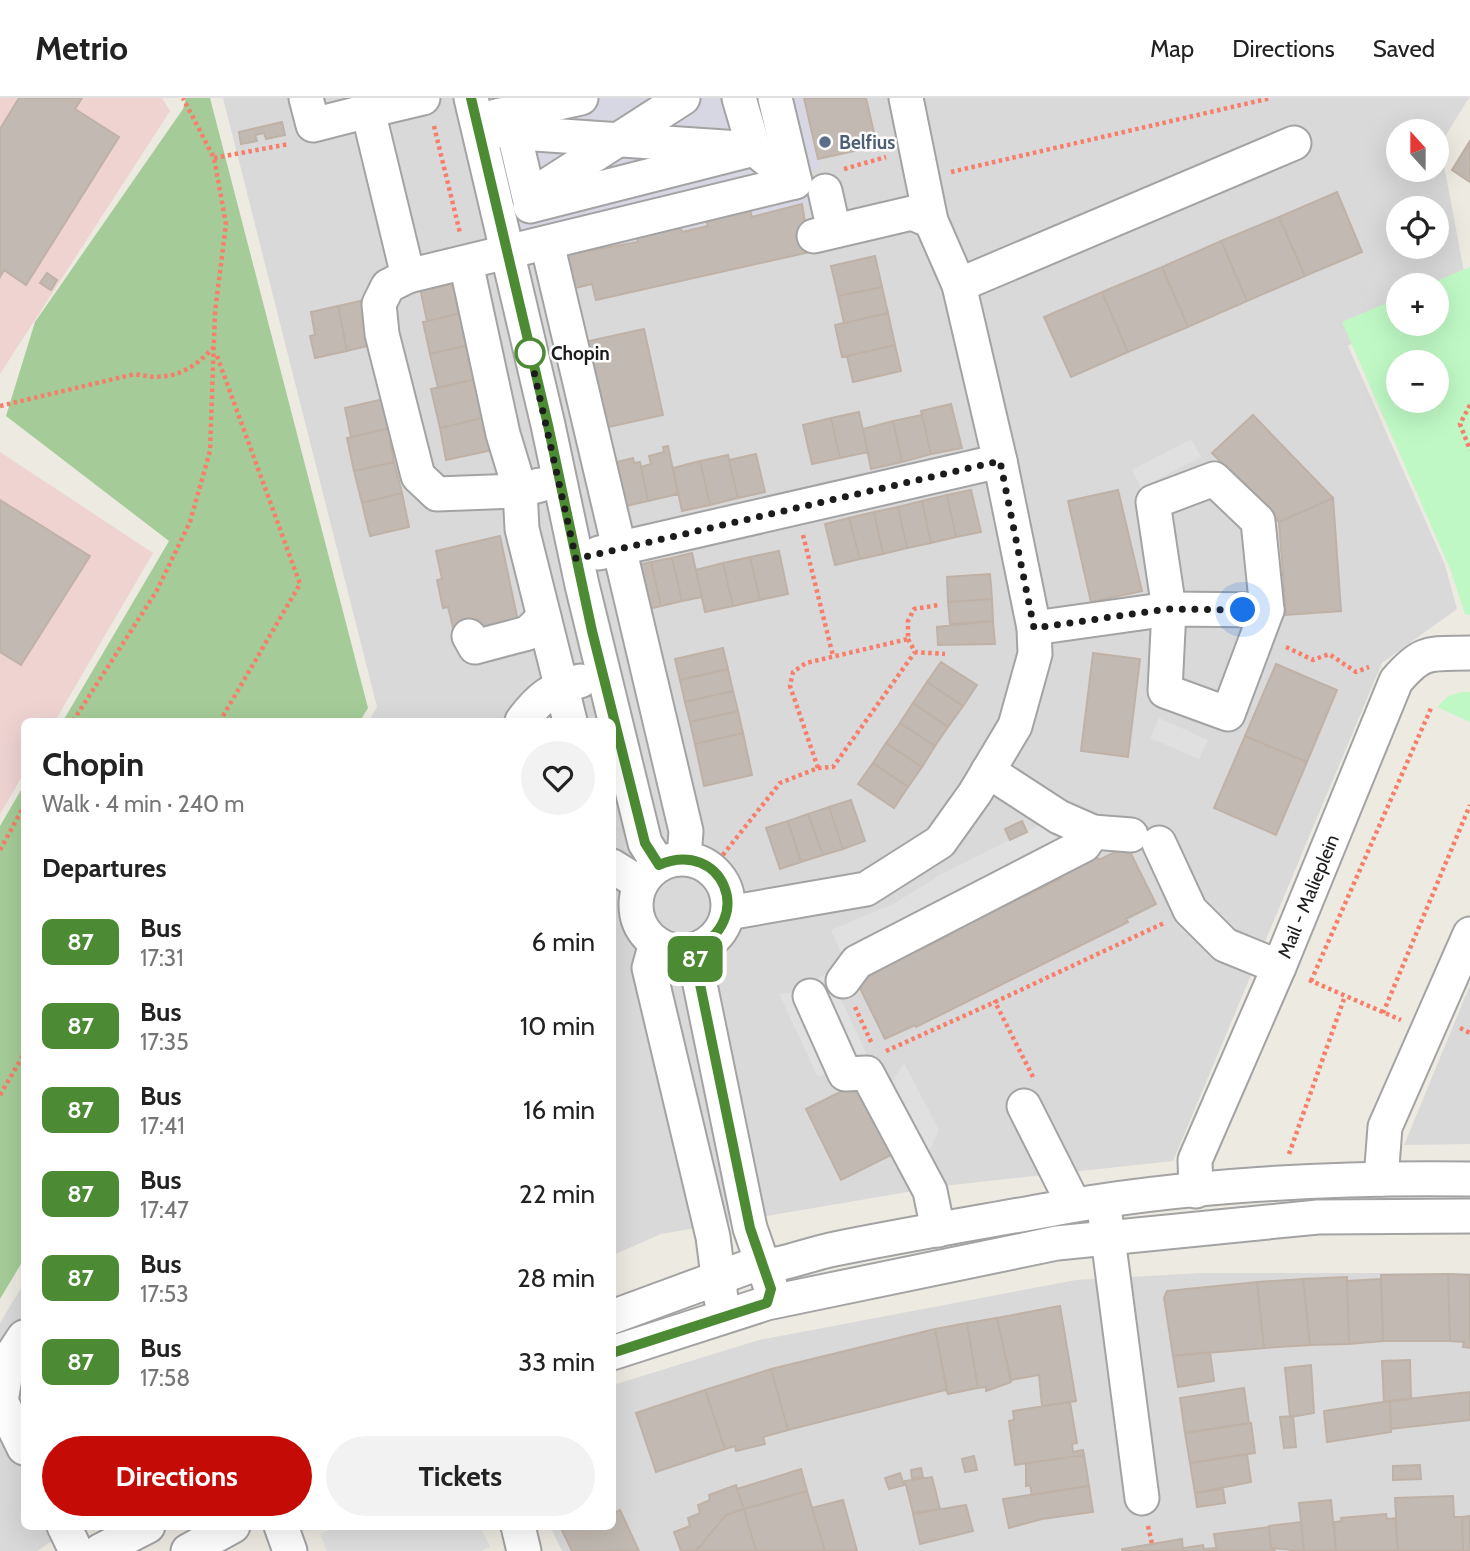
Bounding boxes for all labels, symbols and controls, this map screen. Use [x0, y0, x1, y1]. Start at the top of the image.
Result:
text: Metrio [35, 28, 128, 68]
text: Map [1150, 34, 1194, 63]
text: Directions [1232, 34, 1335, 63]
text: Saved [1373, 34, 1435, 63]
north arrow [1386, 119, 1449, 182]
map controls [1386, 119, 1449, 413]
place label: Belfius [839, 131, 895, 154]
marker: Belfius [817, 134, 833, 150]
button: locate [1386, 196, 1449, 259]
button: + [1386, 273, 1449, 336]
marker: Chopin [515, 338, 545, 368]
place label: Chopin [551, 342, 610, 365]
button: − [1386, 350, 1449, 413]
your location [1225, 592, 1260, 627]
button: heart [521, 741, 595, 815]
text: Chopin [42, 744, 144, 784]
text: Walk · 4 min · 240 m [42, 790, 244, 818]
street label: Mail - Malieplein [1273, 831, 1344, 962]
text: Departures [42, 852, 166, 884]
text: Bus [140, 912, 181, 944]
text: 6 min [532, 926, 595, 958]
text: 87 [67, 927, 94, 956]
line badge: 87 [664, 936, 726, 982]
text: 17:31 [140, 944, 184, 972]
text: 87 [682, 944, 708, 973]
text: Bus [140, 996, 181, 1028]
text: 10 min [520, 1010, 595, 1042]
text: 87 [67, 1011, 94, 1040]
text: 17:35 [140, 1028, 189, 1056]
text: Bus [140, 1080, 181, 1112]
text: 16 min [523, 1094, 595, 1126]
text: 87 [67, 1095, 94, 1124]
text: 17:41 [140, 1112, 185, 1140]
text: Bus [140, 1164, 181, 1196]
text: 22 min [519, 1178, 595, 1210]
text: 87 [67, 1179, 94, 1208]
text: 17:47 [140, 1196, 189, 1224]
text: Bus [140, 1248, 181, 1280]
text: 28 min [517, 1262, 595, 1294]
text: 87 [67, 1263, 94, 1292]
text: 17:53 [140, 1280, 189, 1308]
text: Bus [140, 1332, 181, 1364]
text: 33 min [518, 1346, 595, 1378]
text: 87 [67, 1347, 94, 1376]
text: 17:58 [140, 1364, 190, 1392]
button: Directions [42, 1436, 312, 1516]
button: Tickets [326, 1436, 595, 1516]

